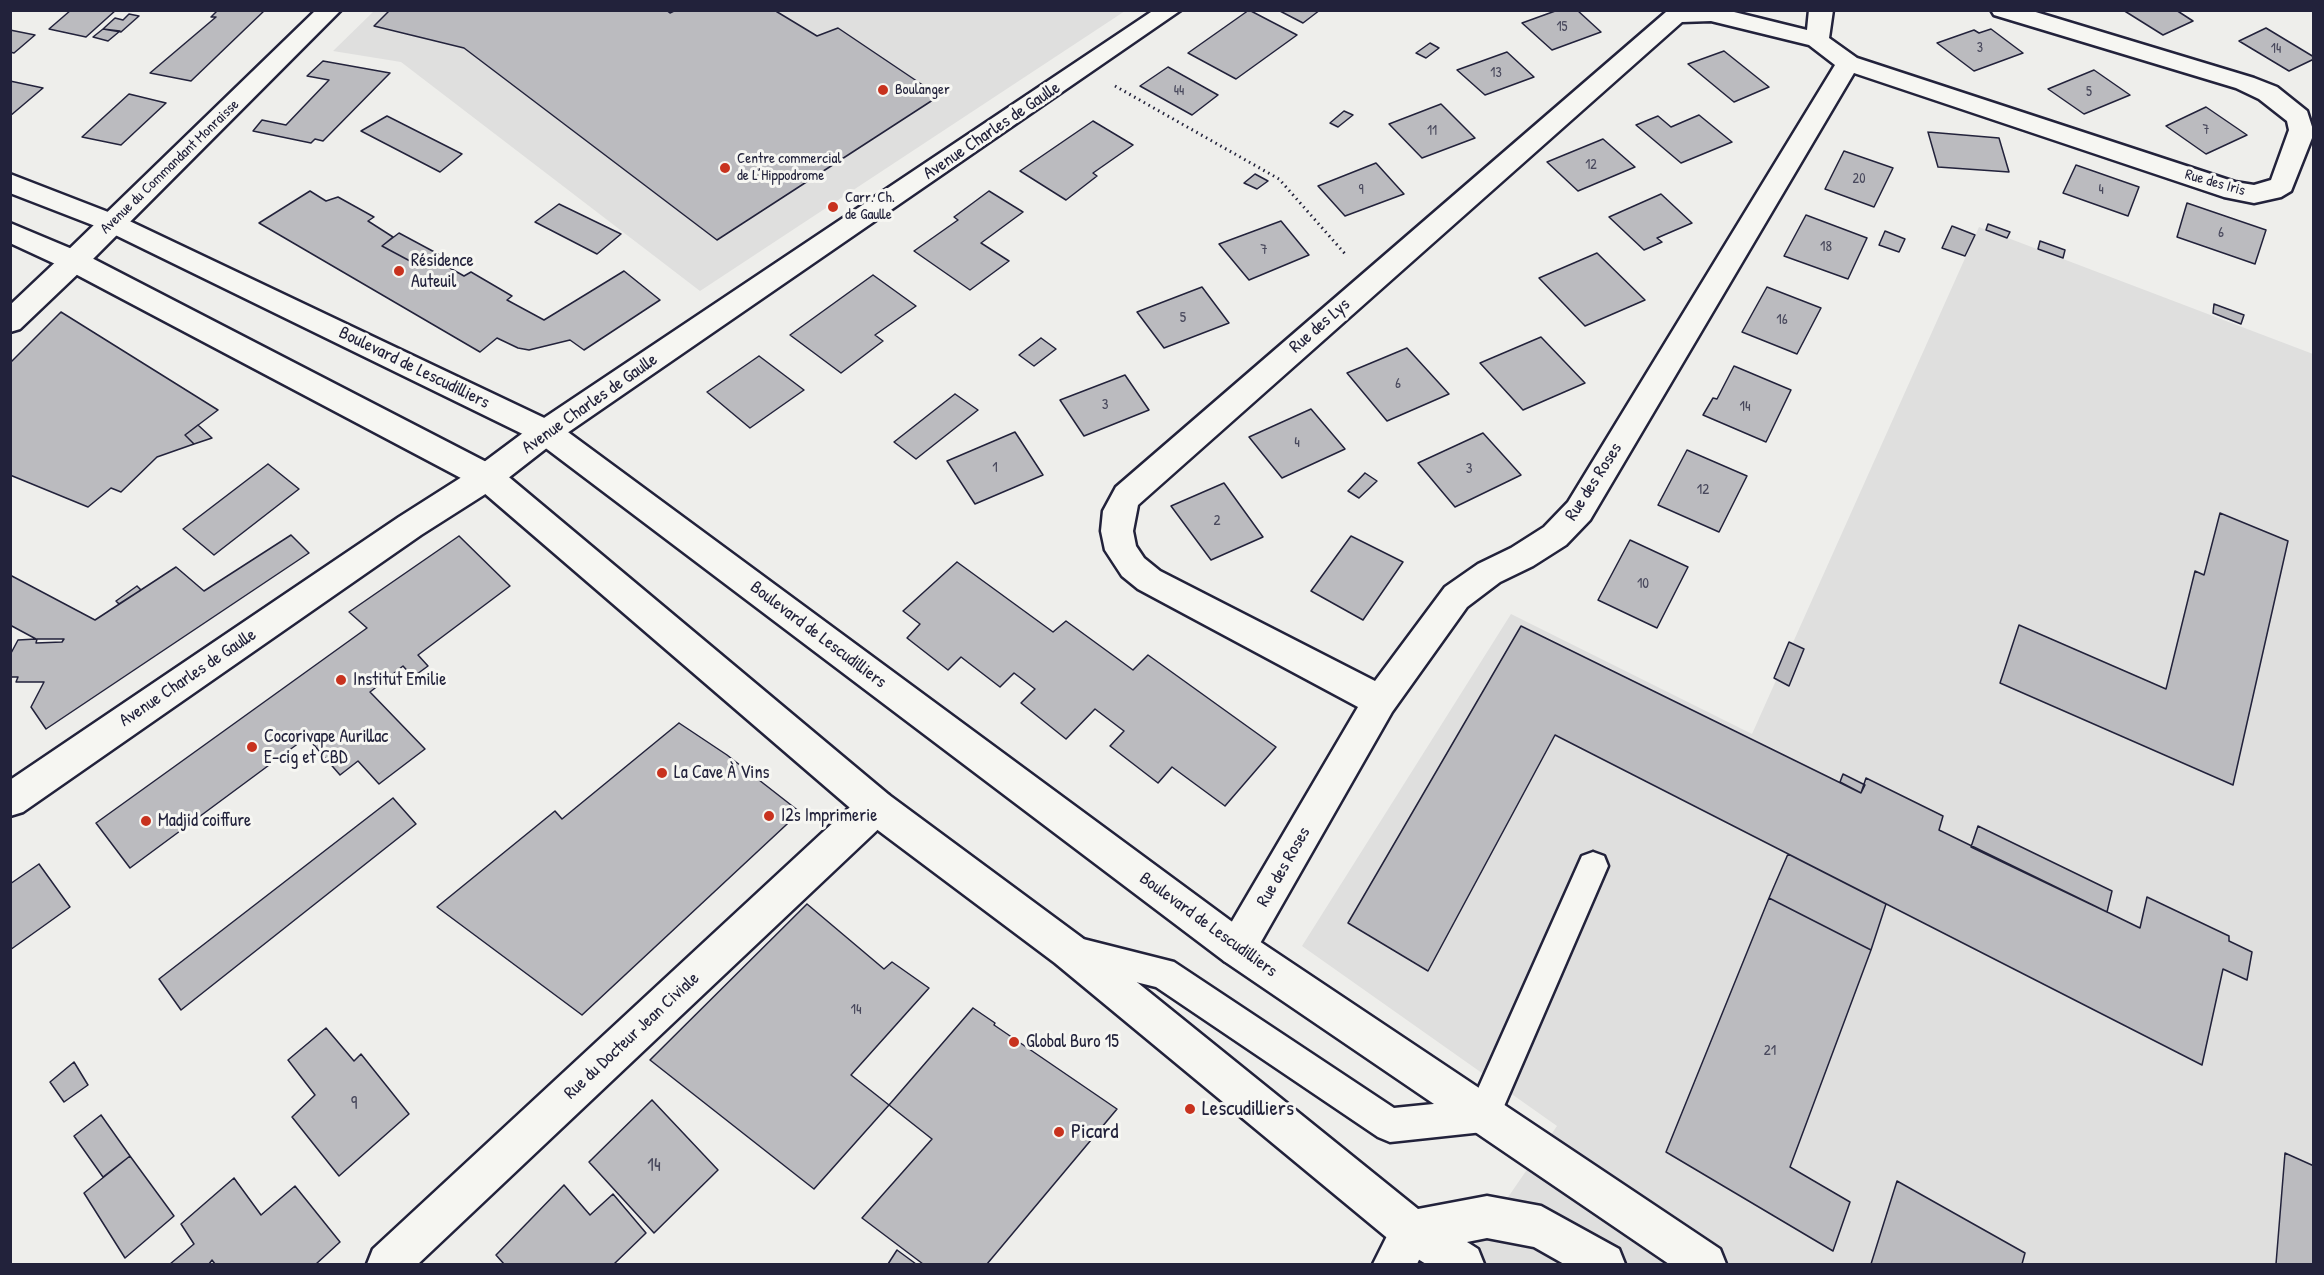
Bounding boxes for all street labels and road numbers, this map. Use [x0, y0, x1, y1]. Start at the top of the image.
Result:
street label: Avenue Charles de Gaulle [919, 77, 1065, 185]
street label: Avenue du Commandant Monraisse [97, 96, 243, 238]
street label: Rue des Iris [2183, 166, 2247, 200]
street label: Rue des Lys [1285, 294, 1355, 358]
street label: Boulevard de Lescudilliers [335, 322, 493, 414]
street label: Avenue Charles de Gaulle [518, 349, 662, 459]
street label: Rue des Roses [1561, 439, 1627, 525]
street label: Boulevard de Lescudilliers [746, 577, 890, 693]
street label: Avenue Charles de Gaulle [115, 624, 261, 732]
street label: Rue des Roses [1253, 823, 1315, 911]
street label: Boulevard de Lescudilliers [1135, 868, 1281, 982]
street label: Rue du Docteur Jean Civiale [560, 968, 704, 1104]

